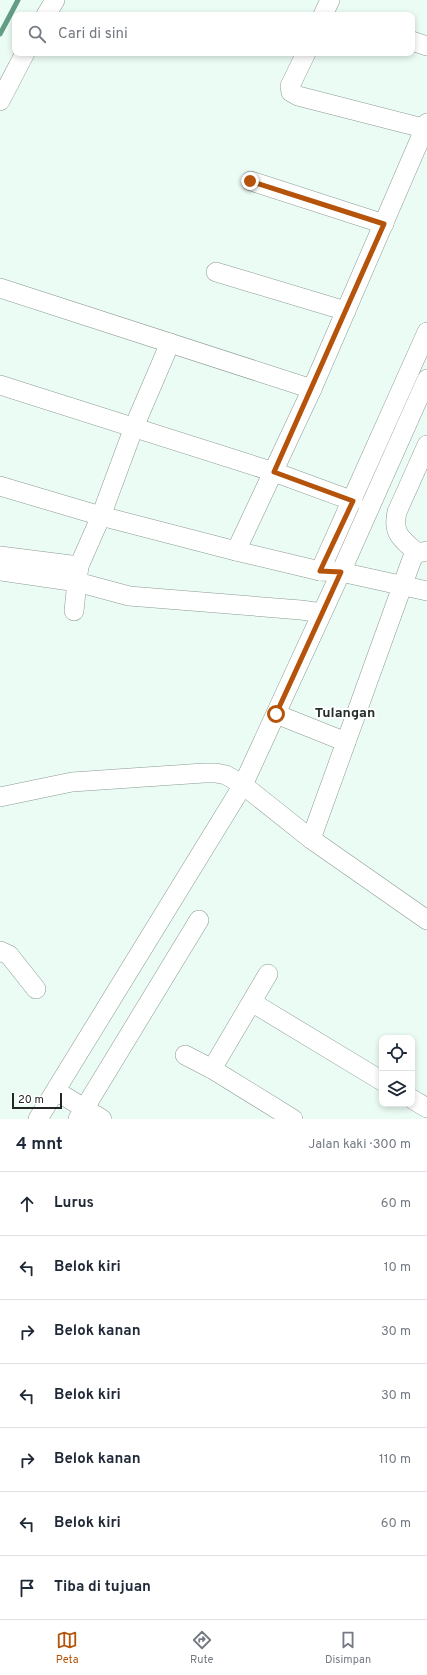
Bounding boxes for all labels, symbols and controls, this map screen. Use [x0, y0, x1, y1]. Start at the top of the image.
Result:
search box [12, 12, 415, 56]
icon: search [26, 23, 48, 45]
text: Cari di sini [58, 25, 128, 44]
route end [241, 172, 259, 190]
route start [267, 705, 285, 723]
district label: Tulangan [315, 705, 375, 722]
map controls [379, 1035, 415, 1107]
button: locate [379, 1035, 415, 1071]
button: layers [379, 1071, 415, 1107]
scale bar [12, 1091, 62, 1110]
text: 20 m [18, 1093, 44, 1107]
text: 4 mnt [16, 1134, 63, 1156]
text: Jalan kaki · 300 m [308, 1137, 411, 1153]
icon: ahead [16, 1193, 38, 1215]
text: Lurus [54, 1194, 94, 1213]
text: 60 m [381, 1196, 411, 1212]
icon: left [16, 1257, 38, 1279]
text: Belok kiri [54, 1258, 121, 1277]
text: 10 m [384, 1260, 411, 1276]
icon: right [16, 1321, 38, 1343]
text: Belok kanan [54, 1322, 141, 1341]
text: 30 m [381, 1324, 411, 1340]
icon: left [16, 1385, 38, 1407]
text: Belok kiri [54, 1386, 121, 1405]
text: 30 m [381, 1388, 411, 1404]
icon: right [16, 1449, 38, 1471]
text: Belok kanan [54, 1450, 141, 1469]
text: 110 m [379, 1452, 411, 1468]
icon: left [16, 1513, 38, 1535]
text: Belok kiri [54, 1514, 121, 1533]
text: 60 m [381, 1516, 411, 1532]
icon: arrive [16, 1577, 38, 1599]
text: Tiba di tujuan [54, 1578, 151, 1597]
tab: Peta [56, 1629, 78, 1667]
tab: Rute [190, 1629, 213, 1667]
tab: Disimpan [325, 1629, 371, 1667]

